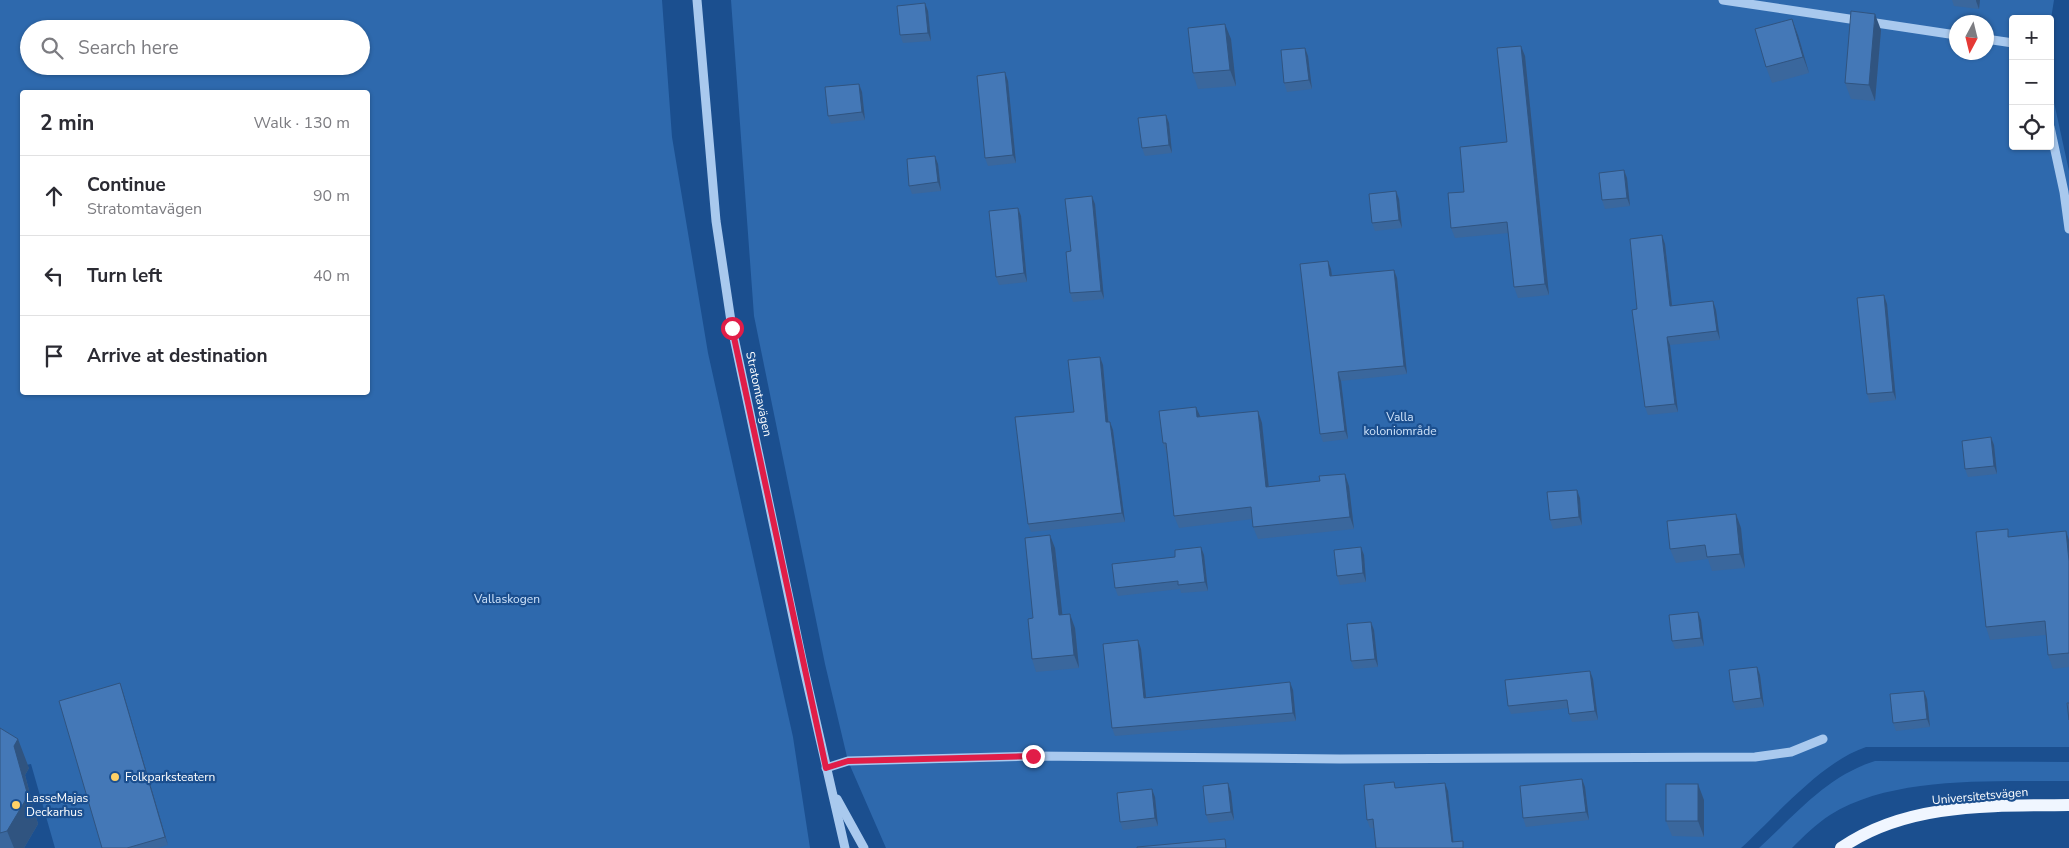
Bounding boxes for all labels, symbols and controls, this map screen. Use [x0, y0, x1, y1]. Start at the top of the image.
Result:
north arrow [1949, 15, 1994, 60]
map controls [2009, 15, 2054, 150]
button: + [2009, 15, 2054, 60]
search box [20, 20, 370, 75]
icon: search [38, 34, 66, 62]
text: Search here [78, 35, 179, 61]
button: − [2009, 60, 2054, 105]
button: locate [2009, 105, 2054, 150]
text: 2 min [40, 109, 94, 137]
text: Walk · 130 m [254, 112, 350, 134]
text: Continue [87, 172, 166, 198]
icon: ahead [40, 182, 68, 210]
text: 90 m [313, 185, 350, 207]
text: Stratomtavägen [87, 198, 202, 220]
icon: left [40, 262, 68, 290]
text: Turn left [87, 263, 162, 289]
text: 40 m [313, 265, 350, 287]
route start [721, 317, 744, 340]
icon: arrive [40, 342, 68, 370]
text: Arrive at destination [87, 343, 268, 369]
street label: Stratomtavägen [742, 350, 776, 438]
park label: Valla koloniområde [1363, 409, 1437, 439]
park label: Vallaskogen [473, 591, 540, 607]
route end [1022, 745, 1045, 768]
place label: Folkparksteatern [125, 769, 215, 785]
marker: Folkparksteatern [109, 771, 121, 783]
street label: Universitetsvägen [1931, 784, 2029, 808]
place label: LasseMajas Deckarhus [26, 790, 89, 820]
marker: LasseMajas Deckarhus [10, 799, 22, 811]

